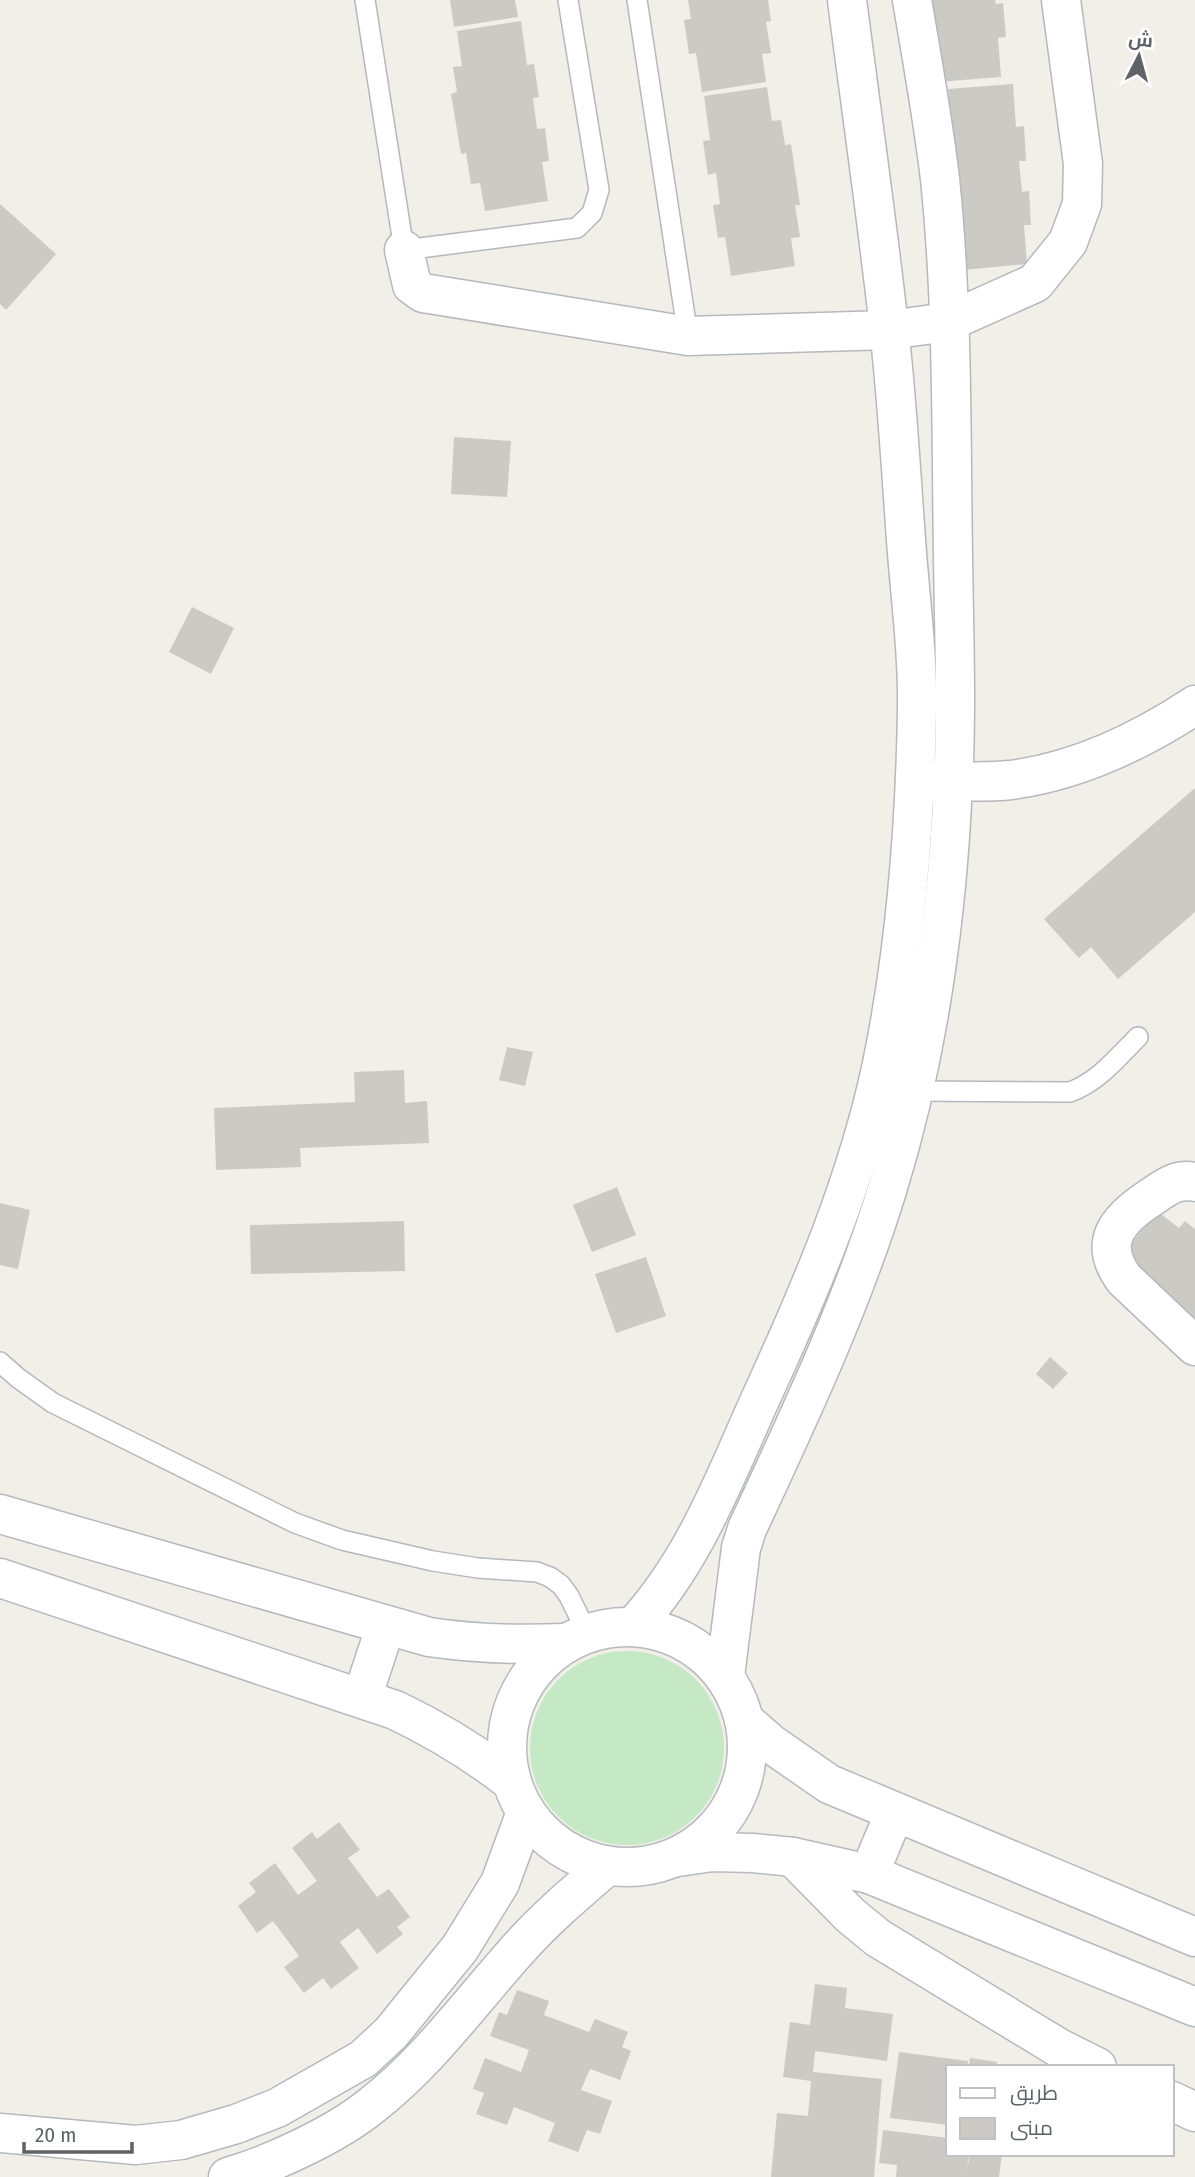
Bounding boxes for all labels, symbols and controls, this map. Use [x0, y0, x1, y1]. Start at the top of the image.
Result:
north arrow [1104, 21, 1174, 91]
text: ش [1127, 27, 1154, 52]
legend [946, 2065, 1174, 2156]
text: طريق [1010, 2080, 1058, 2106]
scale bar [24, 2110, 133, 2154]
text: مبنى [1010, 2115, 1053, 2141]
text: 20 m [35, 2122, 76, 2148]

